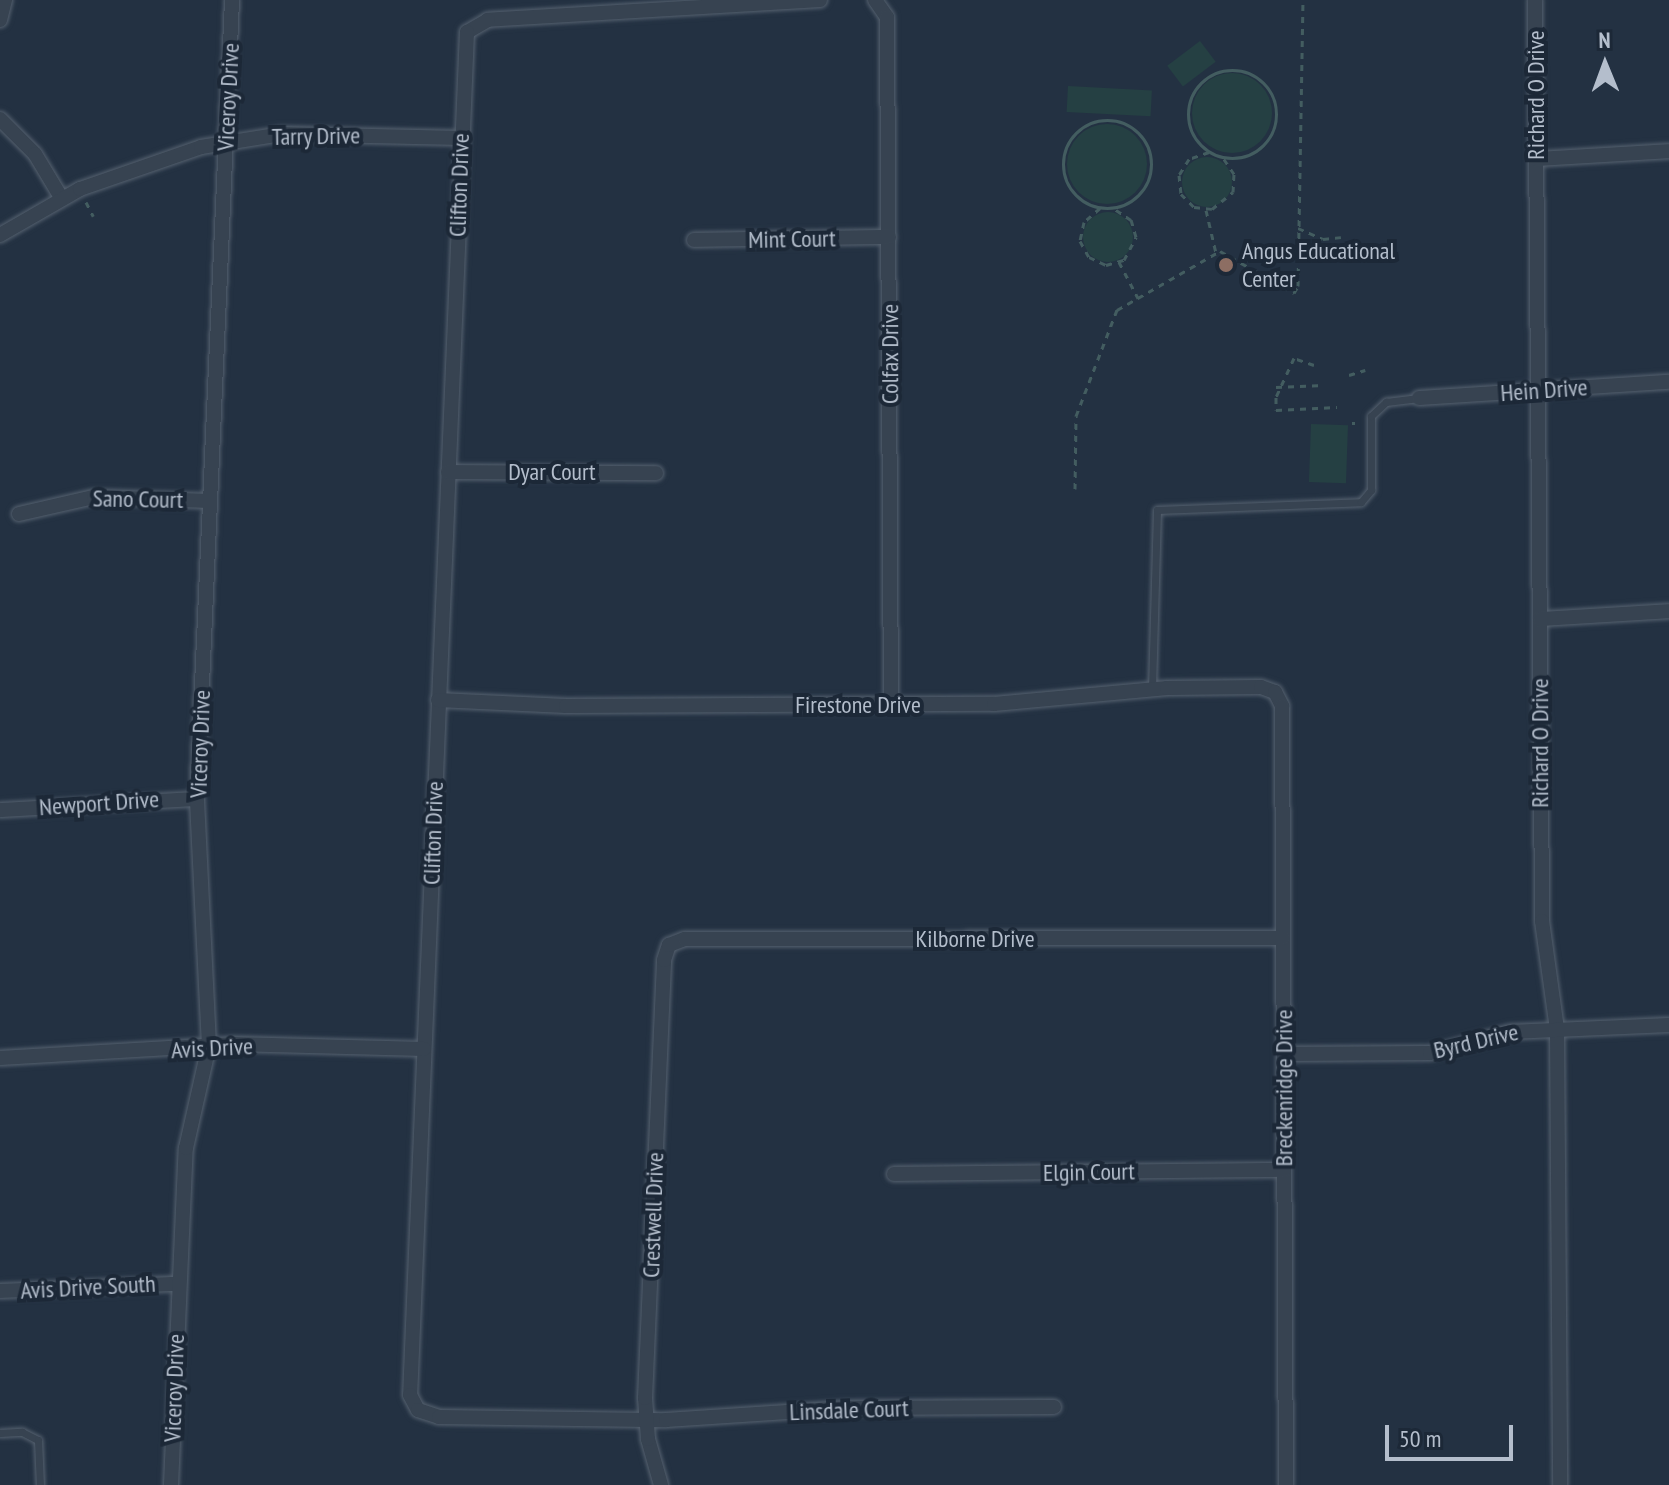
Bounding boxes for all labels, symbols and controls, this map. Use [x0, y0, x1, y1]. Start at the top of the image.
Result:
north arrow [1565, 24, 1645, 104]
text: N [1598, 26, 1611, 54]
street label: Richard O Drive [1522, 30, 1550, 160]
street label: Viceroy Drive [211, 42, 245, 152]
street label: Tarry Drive [271, 121, 361, 151]
street label: Clifton Drive [443, 133, 475, 237]
street label: Mint Court [748, 224, 836, 254]
place label: Angus Educational Center [1242, 237, 1395, 293]
marker: Angus Educational Center [1217, 256, 1235, 274]
street label: Colfax Drive [876, 304, 904, 404]
street label: Hein Drive [1499, 373, 1589, 407]
street label: Dyar Court [508, 458, 596, 486]
street label: Sano Court [92, 484, 184, 514]
street label: Richard O Drive [1526, 678, 1554, 808]
street label: Viceroy Drive [184, 689, 216, 799]
street label: Firestone Drive [795, 691, 921, 719]
street label: Clifton Drive [417, 781, 449, 885]
street label: Newport Drive [38, 784, 160, 822]
street label: Kilborne Drive [915, 925, 1035, 953]
street label: Breckenridge Drive [1270, 1010, 1298, 1166]
street label: Byrd Drive [1431, 1017, 1521, 1065]
street label: Avis Drive [170, 1031, 254, 1065]
street label: Crestwell Drive [636, 1152, 670, 1278]
street label: Elgin Court [1043, 1157, 1135, 1187]
street label: Avis Drive South [20, 1269, 156, 1305]
street label: Viceroy Drive [158, 1333, 190, 1443]
street label: Linsdale Court [789, 1394, 909, 1426]
scale bar [1389, 1409, 1517, 1459]
text: 50 m [1399, 1423, 1441, 1454]

